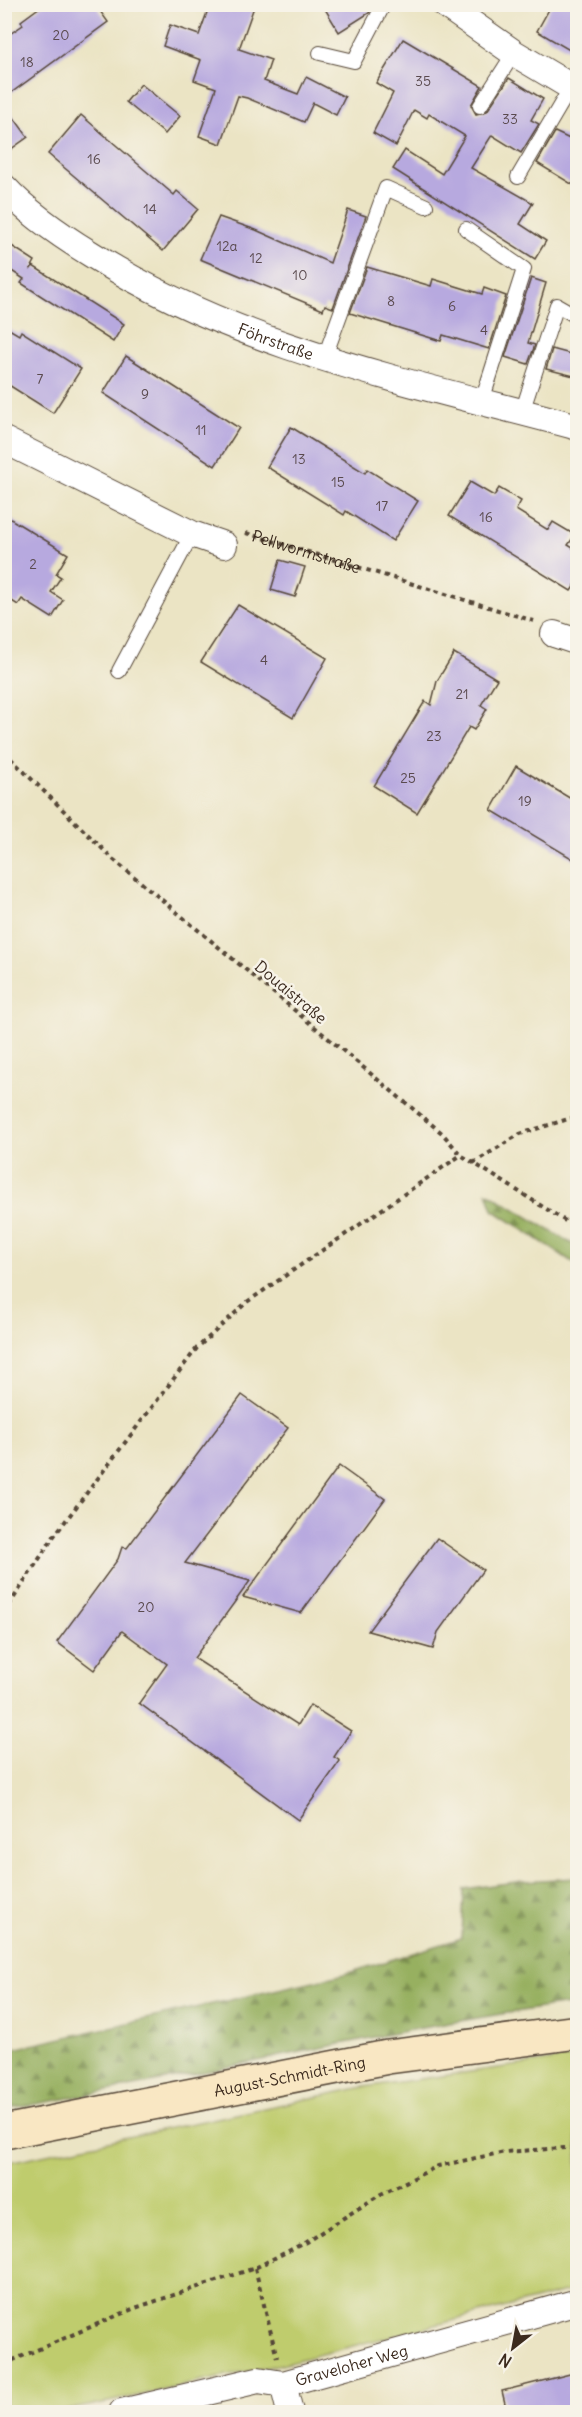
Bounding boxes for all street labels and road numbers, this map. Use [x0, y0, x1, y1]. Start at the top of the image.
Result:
street label: Föhrstraße [235, 319, 316, 364]
street label: Pellwormstraße [250, 525, 363, 577]
street label: Douaistraße [251, 956, 331, 1028]
street label: August-Schmidt-Ring [212, 2052, 367, 2101]
street label: Graveloher Weg [293, 2340, 410, 2390]

